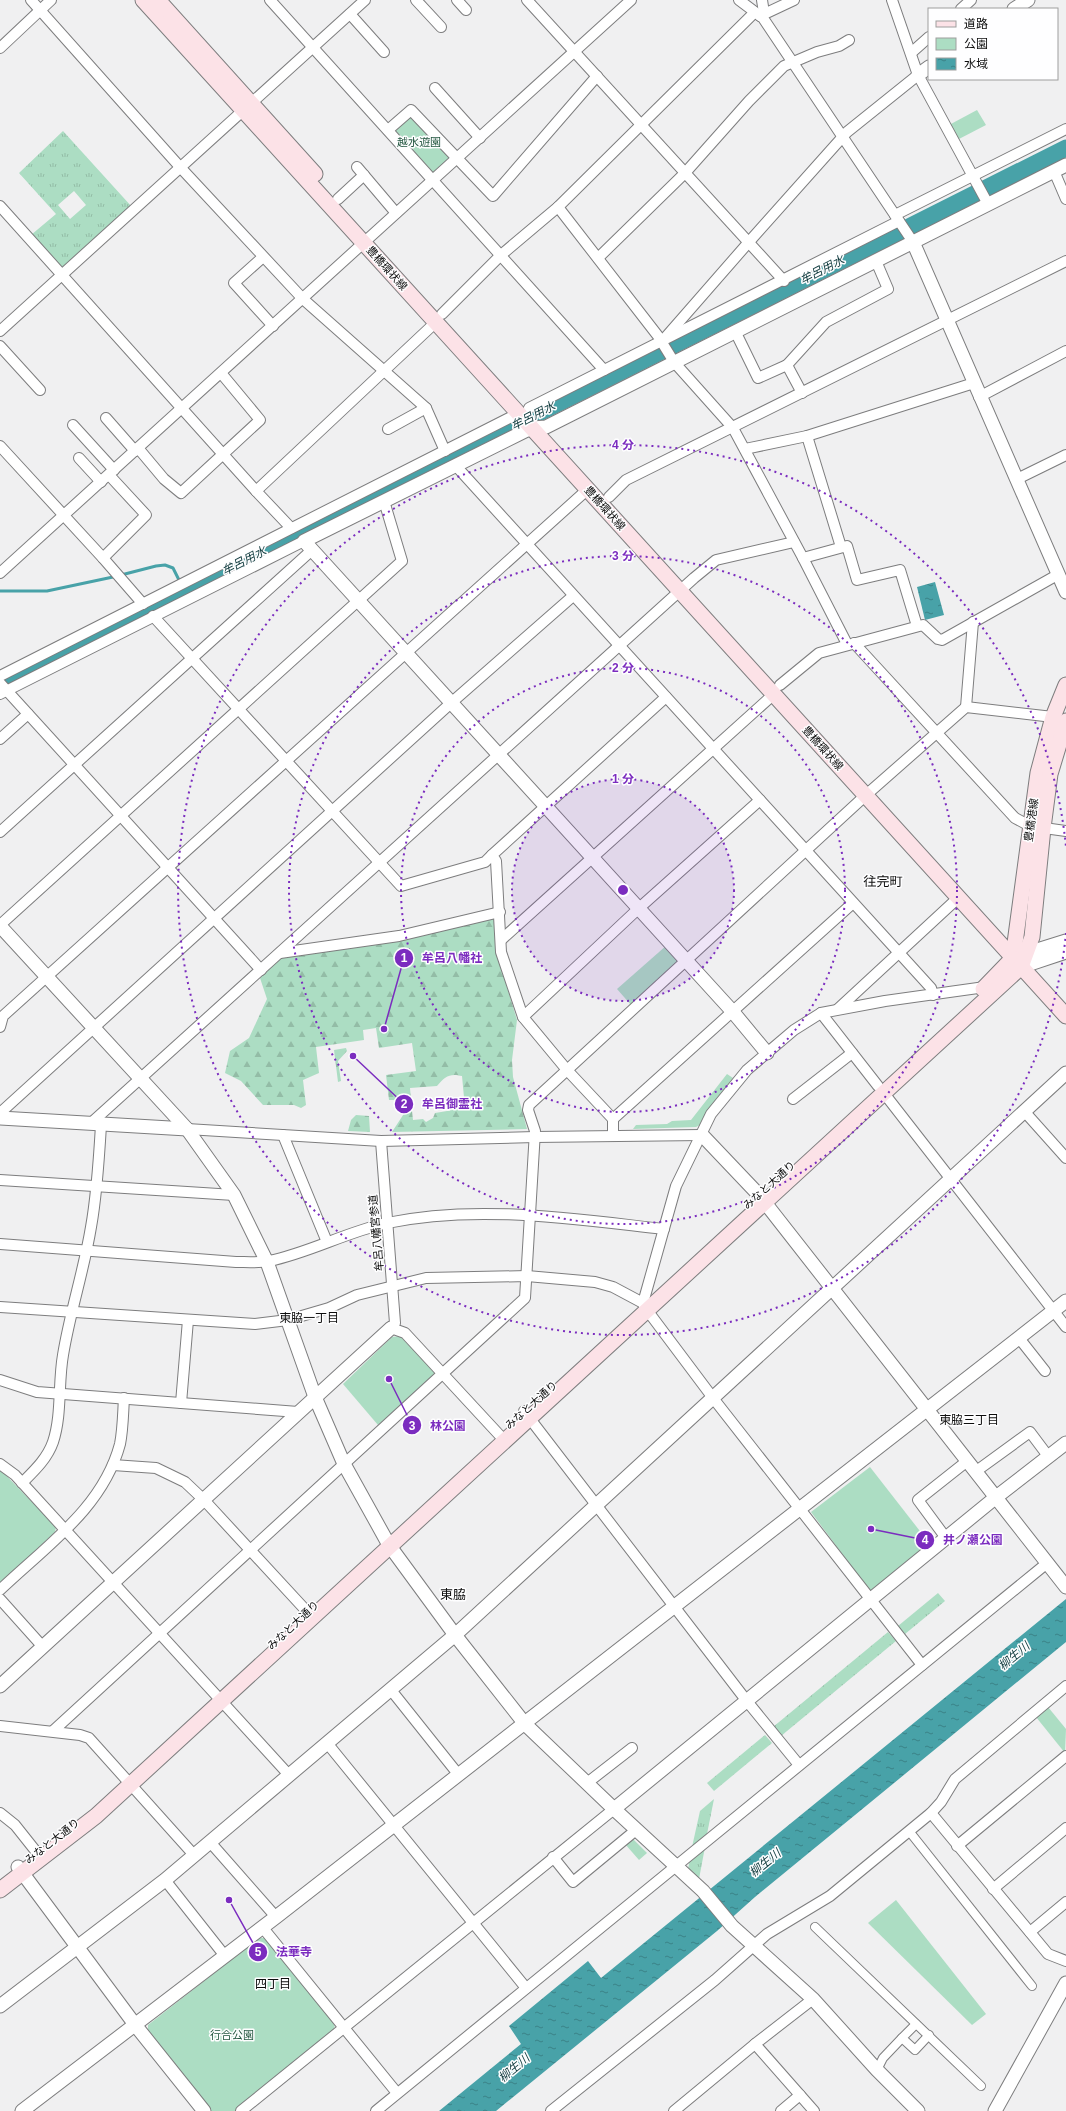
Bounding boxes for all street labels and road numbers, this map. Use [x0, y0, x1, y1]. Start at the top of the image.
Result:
street label: 豊橋環状線 [364, 244, 410, 292]
street label: 豊橋環状線 [582, 484, 628, 532]
street label: 豊橋環状線 [800, 724, 846, 772]
street label: 豊橋港線 [1022, 797, 1040, 843]
street label: みなと大通り [740, 1158, 798, 1212]
street label: 牟呂八幡宮参道 [367, 1194, 385, 1272]
street label: みなと大通り [502, 1378, 560, 1432]
street label: みなと大通り [265, 1598, 321, 1652]
street label: みなと大通り [22, 1816, 82, 1866]

